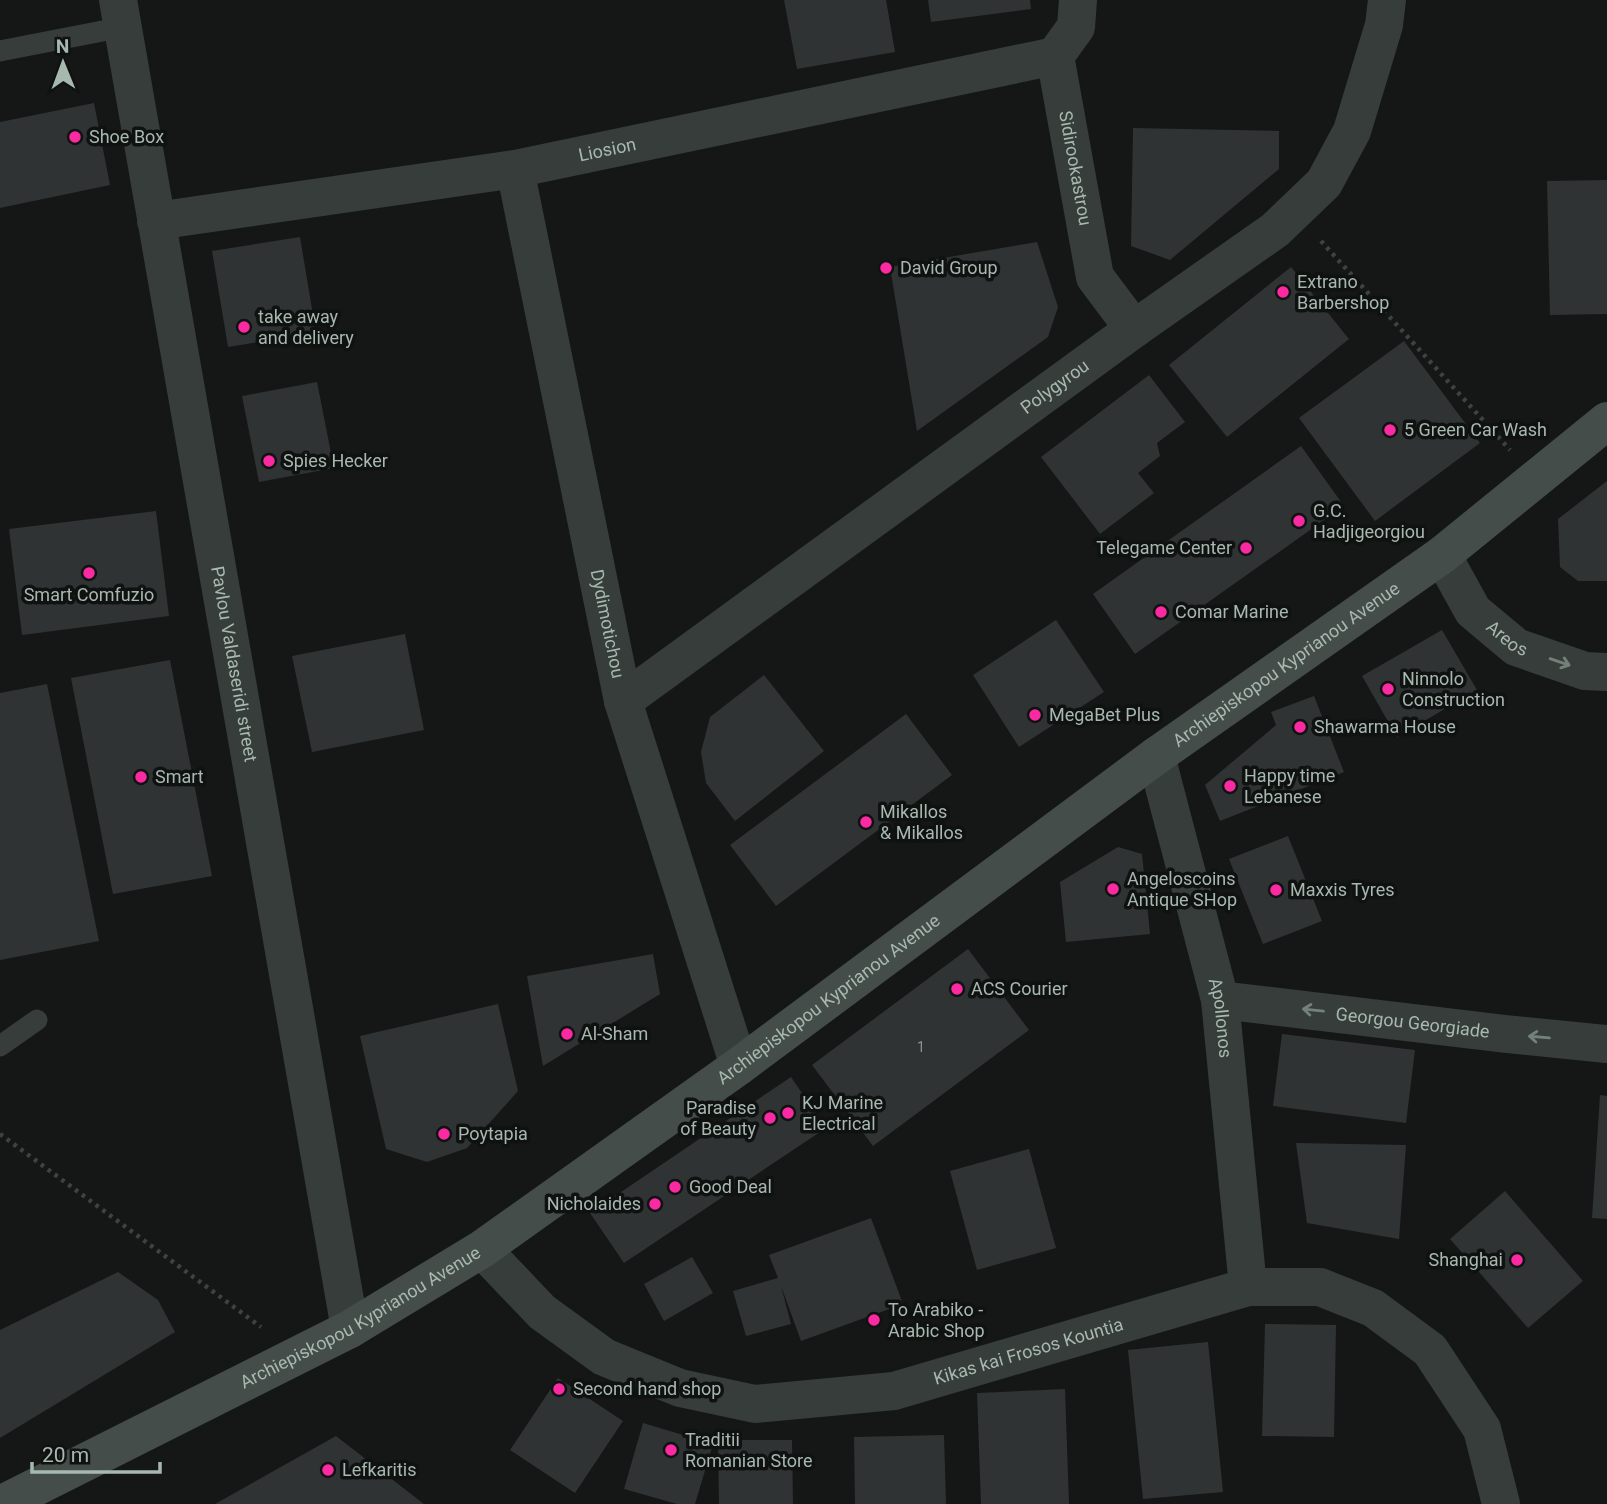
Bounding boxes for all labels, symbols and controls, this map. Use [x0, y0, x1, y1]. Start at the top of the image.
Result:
north arrow [28, 28, 98, 98]
text: N [56, 35, 70, 58]
street label: Sidirookastrou [1055, 109, 1097, 227]
place label: Shoe Box [89, 126, 164, 147]
marker: Shoe Box [67, 129, 83, 145]
street label: Liosion [576, 133, 638, 165]
place label: David Group [900, 257, 998, 278]
marker: David Group [878, 260, 894, 276]
place label: Extrano Barbershop [1297, 271, 1389, 313]
marker: Extrano Barbershop [1275, 284, 1291, 300]
place label: take away and delivery [258, 306, 354, 348]
marker: take away and delivery [236, 319, 252, 335]
street label: Polygyrou [1016, 355, 1093, 418]
place label: 5 Green Car Wash [1404, 419, 1547, 440]
marker: 5 Green Car Wash [1382, 422, 1398, 438]
place label: Spies Hecker [283, 450, 388, 471]
marker: Spies Hecker [261, 453, 277, 469]
place label: G.C. Hadjigeorgiou [1313, 500, 1425, 542]
marker: G.C. Hadjigeorgiou [1291, 513, 1307, 529]
place label: Telegame Center [1096, 537, 1232, 558]
marker: Telegame Center [1238, 540, 1254, 556]
street label: Pavlou Valdaseridi street [207, 564, 262, 764]
marker: Smart Comfuzio [81, 565, 97, 581]
street label: Dydimotichou [587, 567, 629, 680]
street label: Archiepiskopou Kyprianou Avenue [1168, 577, 1403, 751]
place label: Smart Comfuzio [24, 584, 154, 605]
place label: Comar Marine [1175, 601, 1289, 622]
marker: Comar Marine [1153, 604, 1169, 620]
street label: Areos [1482, 616, 1530, 660]
one-way arrow [1548, 657, 1570, 669]
place label: Ninnolo Construction [1402, 668, 1505, 710]
marker: Ninnolo Construction [1380, 681, 1396, 697]
place label: MegaBet Plus [1049, 704, 1160, 725]
marker: MegaBet Plus [1027, 707, 1043, 723]
place label: Shawarma House [1314, 716, 1456, 737]
marker: Shawarma House [1292, 719, 1308, 735]
place label: Happy time Lebanese [1244, 765, 1335, 807]
place label: Smart [155, 766, 204, 787]
marker: Smart [133, 769, 149, 785]
marker: Happy time Lebanese [1222, 778, 1238, 794]
place label: Mikallos & Mikallos [880, 801, 963, 843]
marker: Mikallos & Mikallos [858, 814, 874, 830]
place label: Angeloscoins Antique SHop [1127, 868, 1237, 910]
place label: Maxxis Tyres [1290, 879, 1395, 900]
marker: Angeloscoins Antique SHop [1105, 881, 1121, 897]
marker: Maxxis Tyres [1268, 882, 1284, 898]
street label: Archiepiskopou Kyprianou Avenue [713, 909, 944, 1088]
street label: Apollonos [1205, 975, 1237, 1059]
place label: ACS Courier [971, 978, 1068, 999]
marker: ACS Courier [949, 981, 965, 997]
one-way arrow [1302, 1003, 1325, 1016]
street label: Georgou Georgiade [1335, 1003, 1491, 1042]
place label: Al-Sham [581, 1023, 648, 1044]
marker: Al-Sham [559, 1026, 575, 1042]
one-way arrow [1528, 1031, 1551, 1044]
house number: 1 [917, 1039, 925, 1055]
place label: KJ Marine Electrical [802, 1092, 883, 1134]
place label: Paradise of Beauty [680, 1097, 756, 1139]
marker: KJ Marine Electrical [780, 1105, 796, 1121]
marker: Paradise of Beauty [762, 1110, 778, 1126]
place label: Poytapia [458, 1123, 528, 1144]
marker: Poytapia [436, 1126, 452, 1142]
place label: Good Deal [689, 1176, 772, 1197]
marker: Good Deal [667, 1179, 683, 1195]
place label: Nicholaides [547, 1193, 641, 1214]
marker: Nicholaides [647, 1196, 663, 1212]
street label: Archiepiskopou Kyprianou Avenue [236, 1242, 484, 1393]
place label: Shanghai [1428, 1249, 1503, 1270]
marker: Shanghai [1509, 1252, 1525, 1268]
place label: To Arabiko - Arabic Shop [888, 1299, 985, 1341]
marker: To Arabiko - Arabic Shop [866, 1312, 882, 1328]
street label: Kikas kai Frosos Kountia [931, 1313, 1126, 1389]
place label: Second hand shop [573, 1378, 721, 1399]
marker: Second hand shop [551, 1381, 567, 1397]
place label: Traditii Romanian Store [685, 1429, 813, 1471]
scale bar [32, 1430, 159, 1474]
marker: Traditii Romanian Store [663, 1442, 679, 1458]
text: 20 m [42, 1443, 89, 1467]
place label: Lefkaritis [342, 1459, 416, 1480]
marker: Lefkaritis [320, 1462, 336, 1478]

